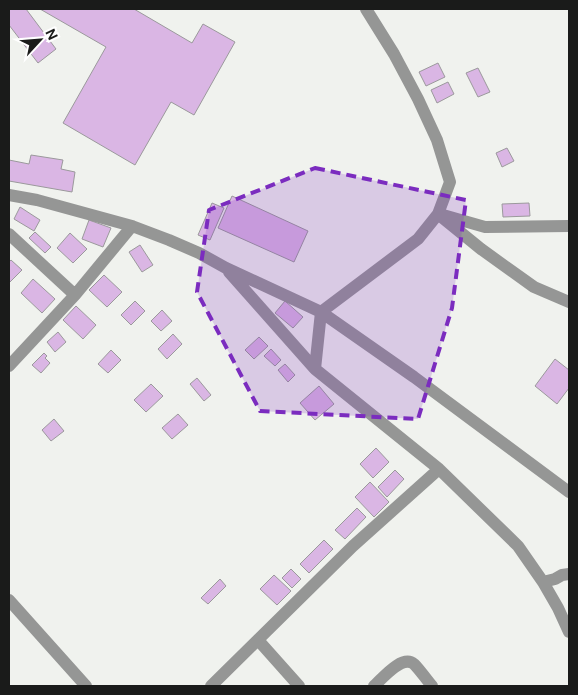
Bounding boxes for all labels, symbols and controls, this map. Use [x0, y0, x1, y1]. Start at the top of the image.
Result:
north arrow [15, 15, 65, 65]
text: N [41, 26, 62, 43]

